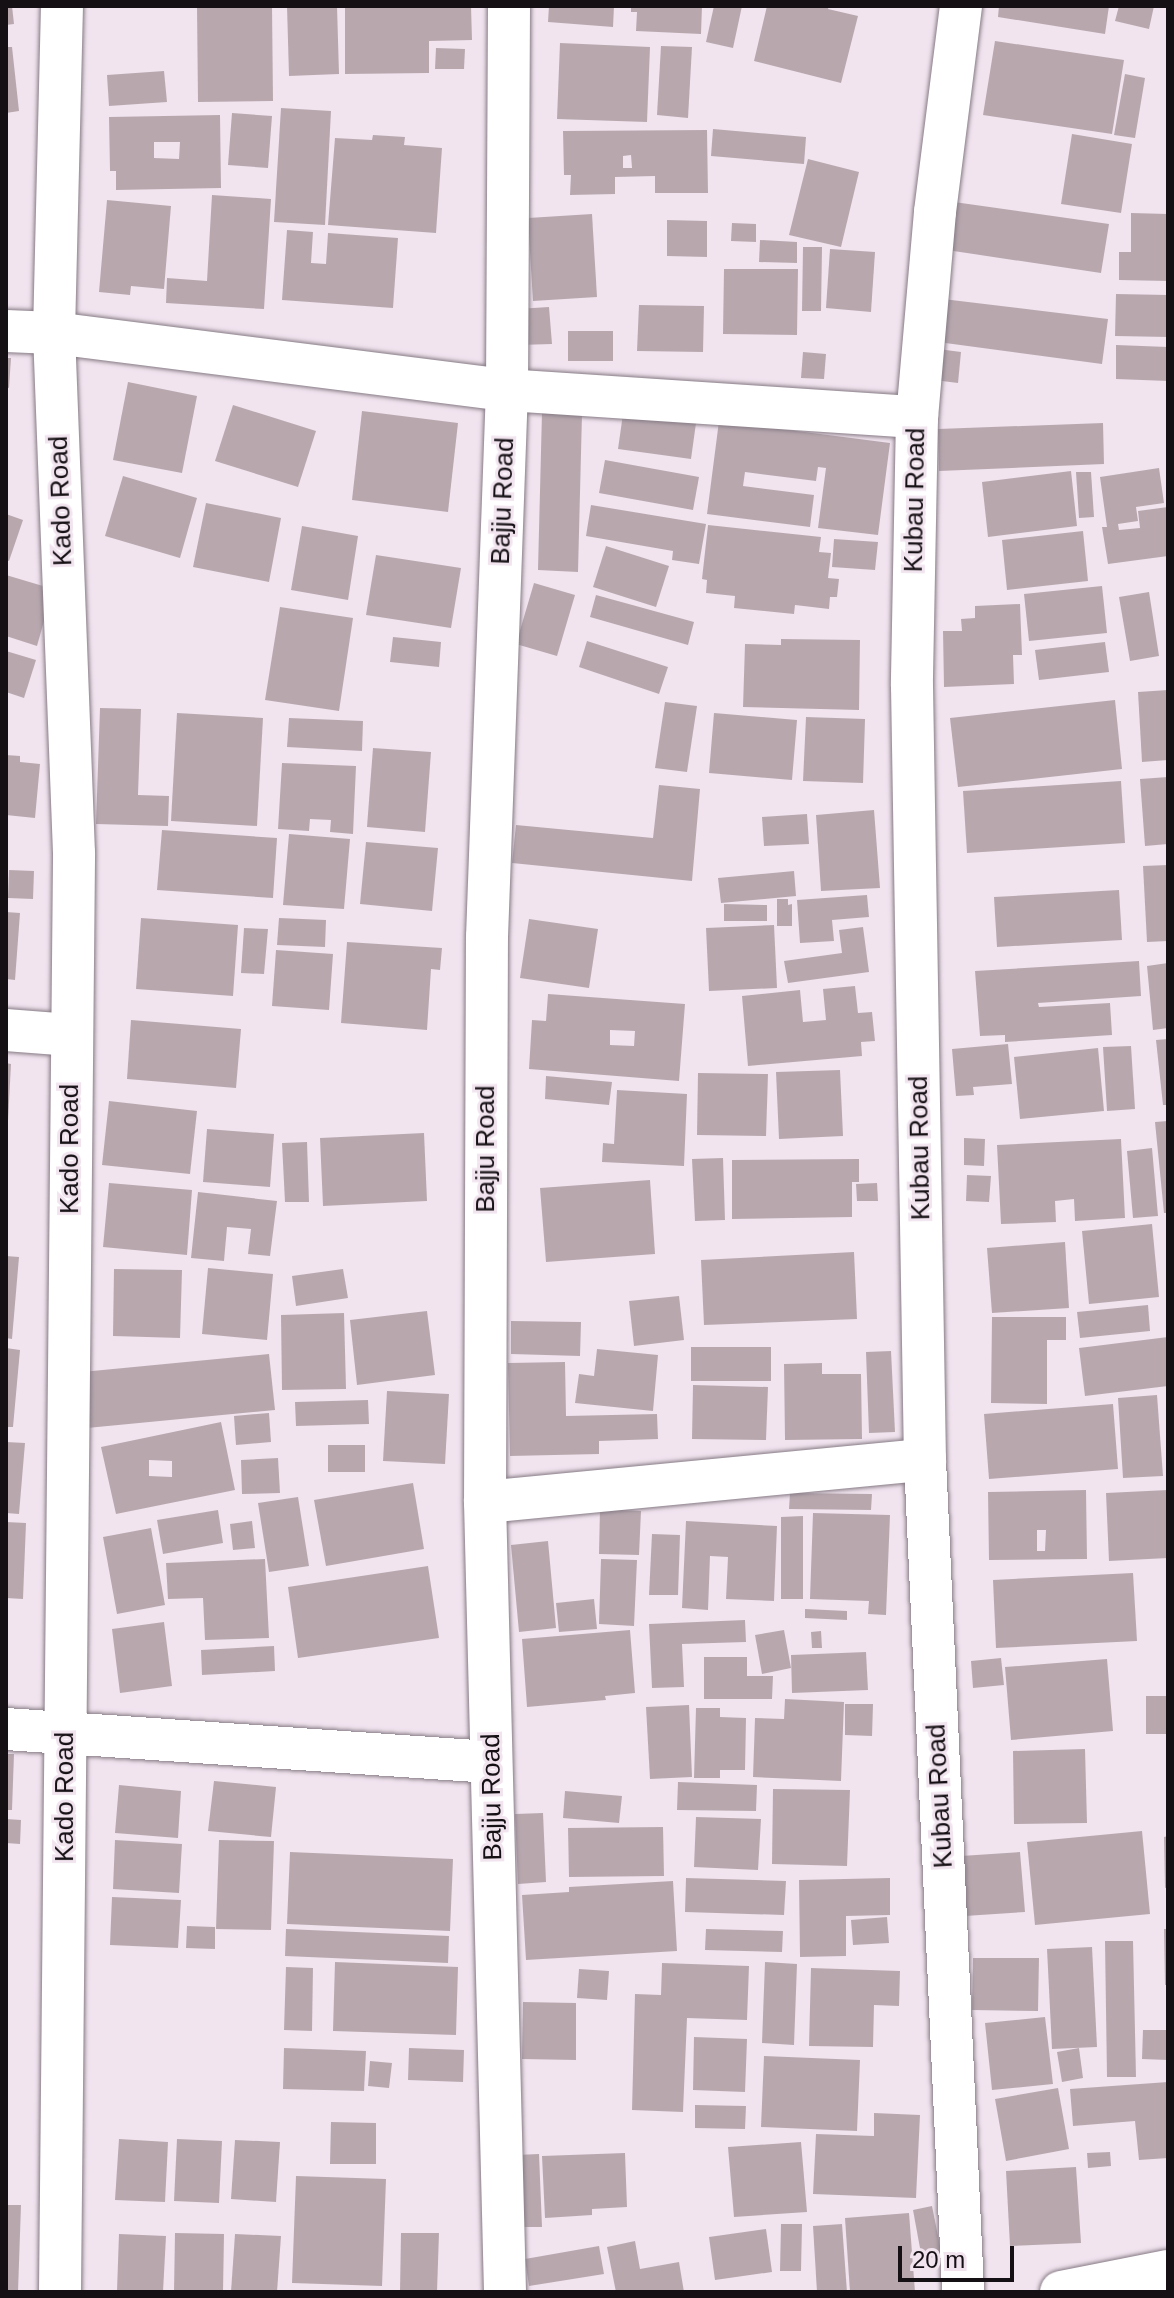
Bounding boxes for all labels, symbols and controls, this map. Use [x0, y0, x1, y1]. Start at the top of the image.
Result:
street label: Kubau Road [898, 427, 932, 573]
street label: Kado Road [43, 435, 79, 567]
street label: Bajju Road [485, 437, 521, 565]
street label: Kubau Road [903, 1075, 937, 1221]
street label: Kado Road [54, 1084, 86, 1214]
street label: Bajju Road [470, 1085, 502, 1213]
street label: Kubau Road [921, 1723, 959, 1869]
street label: Kado Road [49, 1732, 81, 1862]
street label: Bajju Road [475, 1733, 509, 1861]
scale bar [902, 2230, 1018, 2280]
text: 20 m [912, 2246, 965, 2273]

